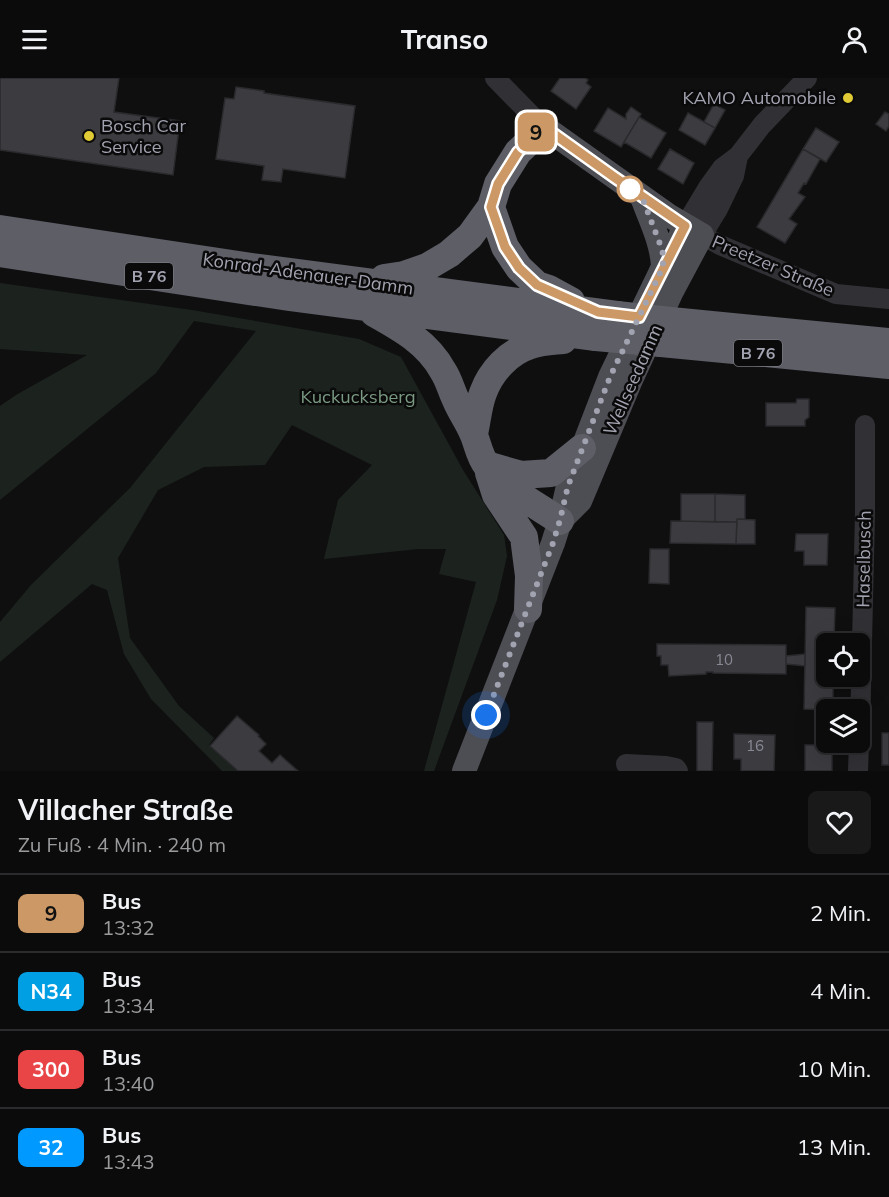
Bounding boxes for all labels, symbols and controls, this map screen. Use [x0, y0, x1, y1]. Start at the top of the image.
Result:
text: Transo [401, 22, 488, 56]
icon: menu [18, 23, 51, 56]
icon: person [838, 23, 871, 56]
place label: KAMO Automobile [682, 86, 836, 109]
marker: KAMO Automobile [841, 91, 855, 105]
line badge: 9 [516, 112, 556, 152]
place label: Bosch Car Service [101, 114, 186, 158]
text: 9 [530, 119, 542, 145]
marker: Bosch Car Service [82, 129, 96, 143]
unlabelled marker [617, 176, 643, 202]
street label: Preetzer Straße [709, 230, 838, 302]
street label: Konrad-Adenauer-Damm [201, 247, 415, 300]
road number: B 76 [125, 263, 173, 289]
street label: Wellseedamm [598, 321, 667, 439]
road number: B 76 [734, 340, 782, 366]
park label: Kuckucksberg [301, 385, 416, 408]
street label: Haselbusch [851, 510, 876, 608]
map controls [816, 633, 870, 753]
button: locate [816, 633, 870, 687]
house number: 10 [715, 650, 733, 669]
button: layers [816, 699, 870, 753]
your location [471, 700, 501, 730]
house number: 16 [746, 736, 764, 755]
button: heart [808, 791, 871, 854]
text: Villacher Straße [18, 792, 233, 827]
text: Zu Fuß · 4 Min. · 240 m [18, 832, 226, 857]
text: Bus [102, 887, 141, 915]
text: 2 Min. [810, 899, 871, 927]
text: 9 [45, 900, 57, 926]
text: 13:32 [102, 915, 155, 940]
text: Bus [102, 965, 141, 993]
text: 4 Min. [810, 977, 871, 1005]
text: N34 [30, 978, 72, 1004]
text: 13:34 [102, 993, 155, 1018]
text: Bus [102, 1043, 141, 1071]
text: 10 Min. [797, 1055, 871, 1083]
text: 300 [32, 1056, 70, 1082]
text: 13:40 [102, 1071, 155, 1096]
text: Bus [102, 1121, 141, 1149]
text: 13 Min. [797, 1133, 871, 1161]
text: 32 [38, 1134, 64, 1160]
text: 13:43 [102, 1149, 155, 1174]

